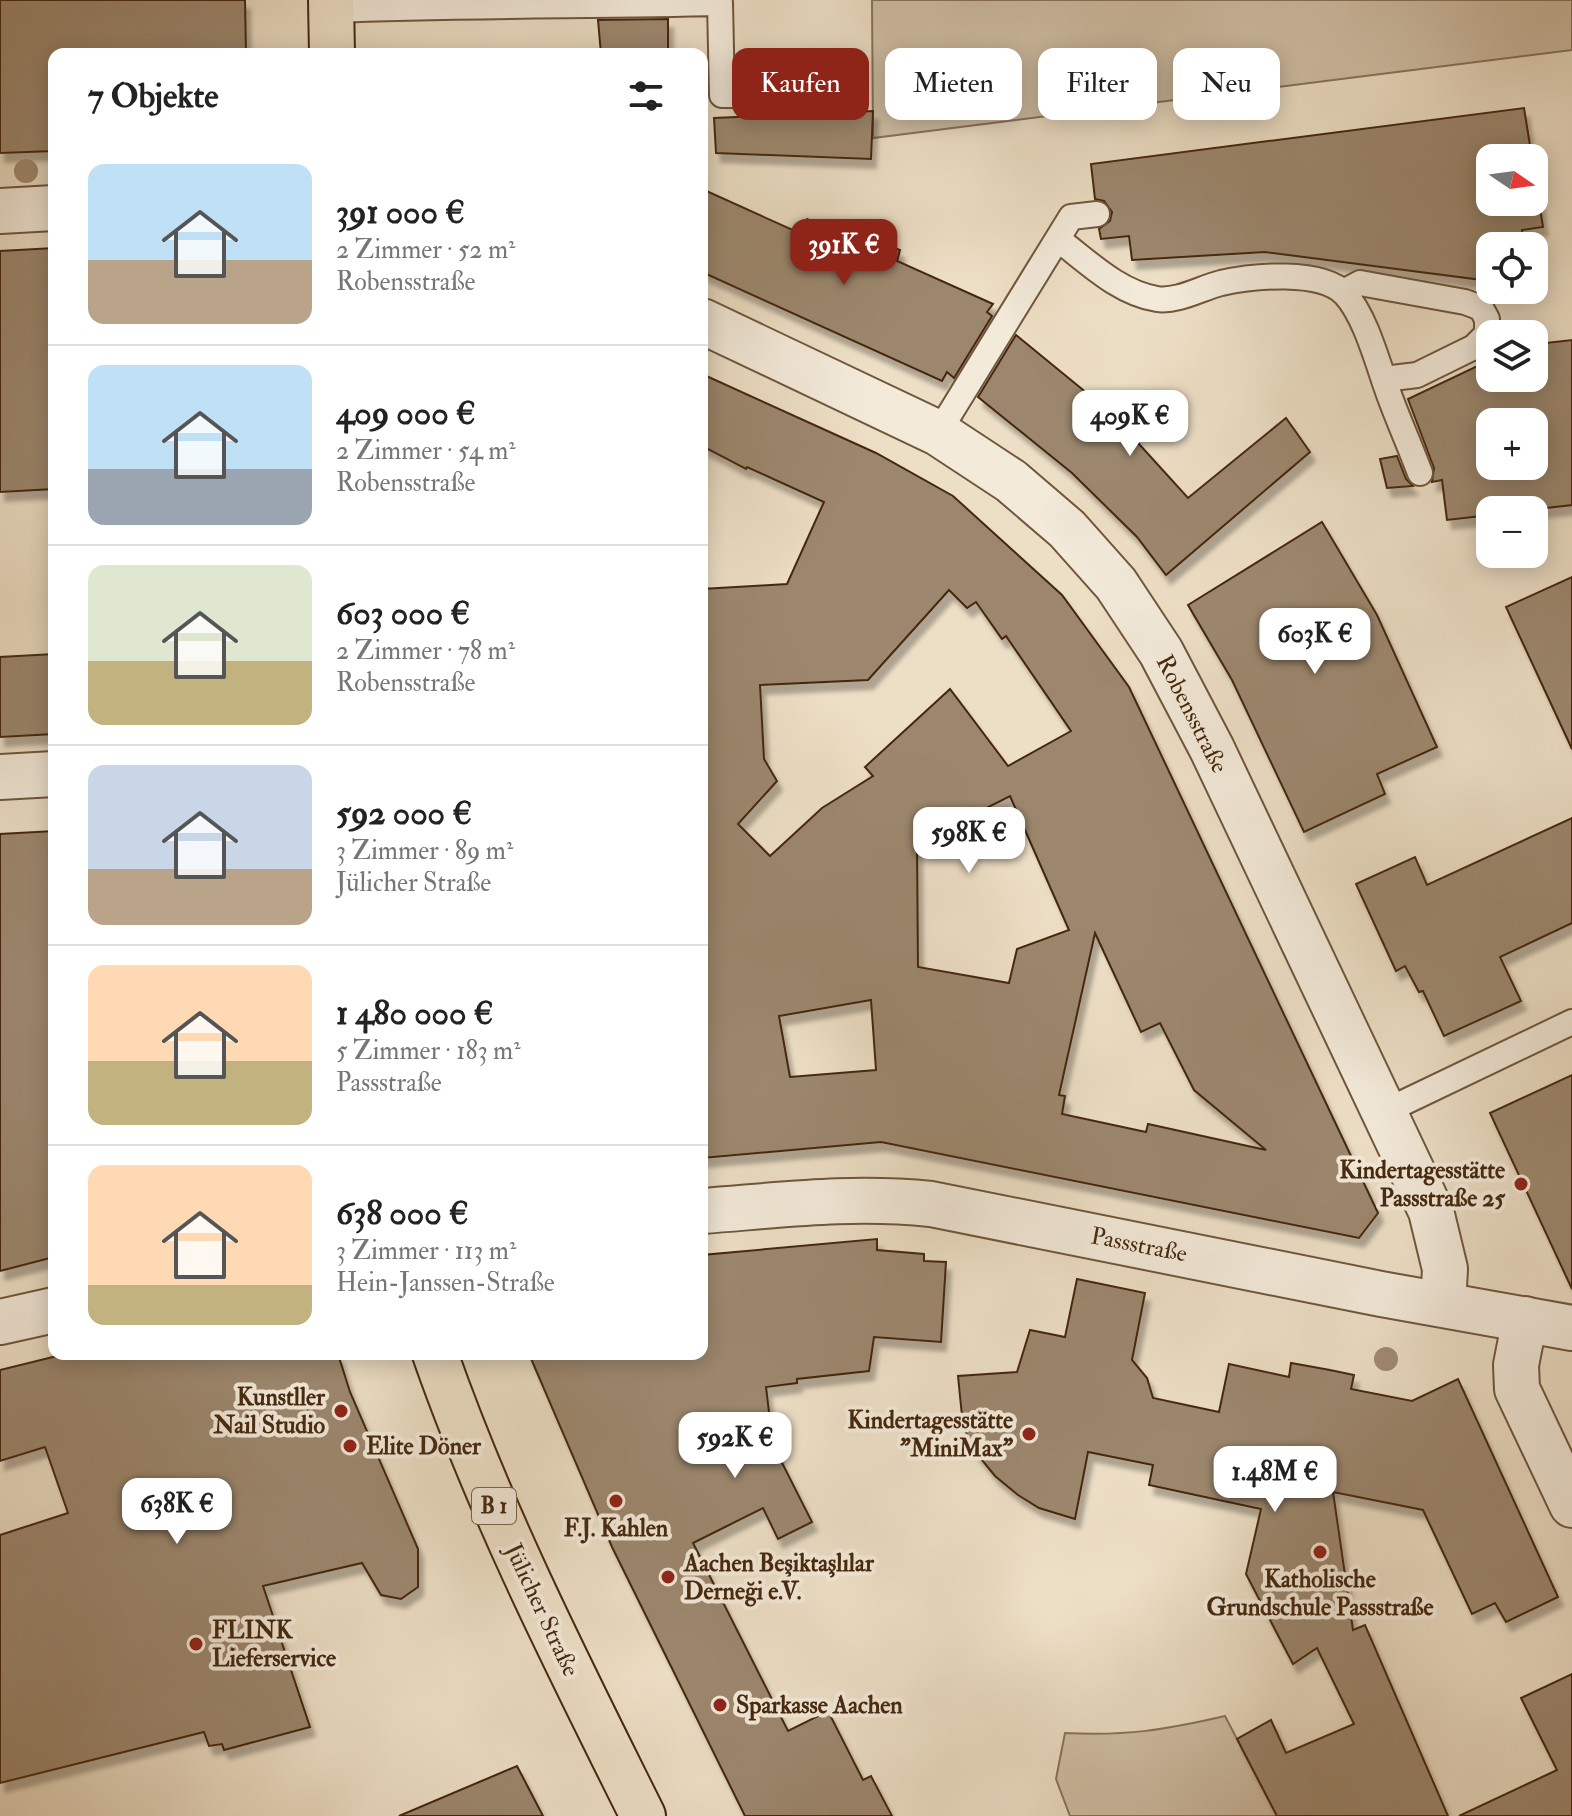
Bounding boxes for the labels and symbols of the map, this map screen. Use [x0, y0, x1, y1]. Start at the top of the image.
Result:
north arrow [1476, 144, 1548, 216]
pin: 391K € [779, 219, 909, 287]
pin: 409K € [1065, 390, 1195, 458]
pin: 603K € [1250, 608, 1380, 676]
street label: Robensstraße [1149, 650, 1235, 778]
pin: 598K € [904, 807, 1034, 875]
place label: Kindertagesstätte Passstraße 25 [1340, 1155, 1505, 1214]
marker: Kindertagesstätte Passstraße 25 [1512, 1175, 1530, 1193]
street label: Passstraße [1088, 1220, 1190, 1270]
place label: Kunstller Nail Studio [212, 1382, 326, 1441]
marker: Kunstller Nail Studio [332, 1402, 350, 1420]
place label: Kindertagesstätte "MiniMax" [848, 1405, 1013, 1464]
pin: 592K € [670, 1412, 800, 1480]
marker: Kindertagesstätte "MiniMax" [1020, 1425, 1038, 1443]
place label: Elite Döner [366, 1431, 482, 1462]
marker: Elite Döner [341, 1437, 359, 1455]
pin: 1.48M € [1201, 1446, 1349, 1514]
pin: 638K € [112, 1478, 242, 1546]
road number: B 1 [472, 1488, 516, 1524]
marker: F.J. Kahlen [607, 1492, 625, 1510]
place label: F.J. Kahlen [564, 1513, 669, 1544]
street label: Jülicher Straße [497, 1538, 586, 1681]
marker: Katholische Grundschule Passstraße [1311, 1543, 1329, 1561]
place label: Aachen Beşiktaşlılar Derneği e.V. [683, 1548, 875, 1607]
place label: Katholische Grundschule Passstraße [1206, 1564, 1434, 1623]
marker: Aachen Beşiktaşlılar Derneği e.V. [659, 1568, 677, 1586]
place label: FLINK Lieferservice [212, 1615, 336, 1674]
marker: FLINK Lieferservice [187, 1635, 205, 1653]
place label: Sparkasse Aachen [736, 1690, 903, 1721]
marker: Sparkasse Aachen [711, 1696, 729, 1714]

